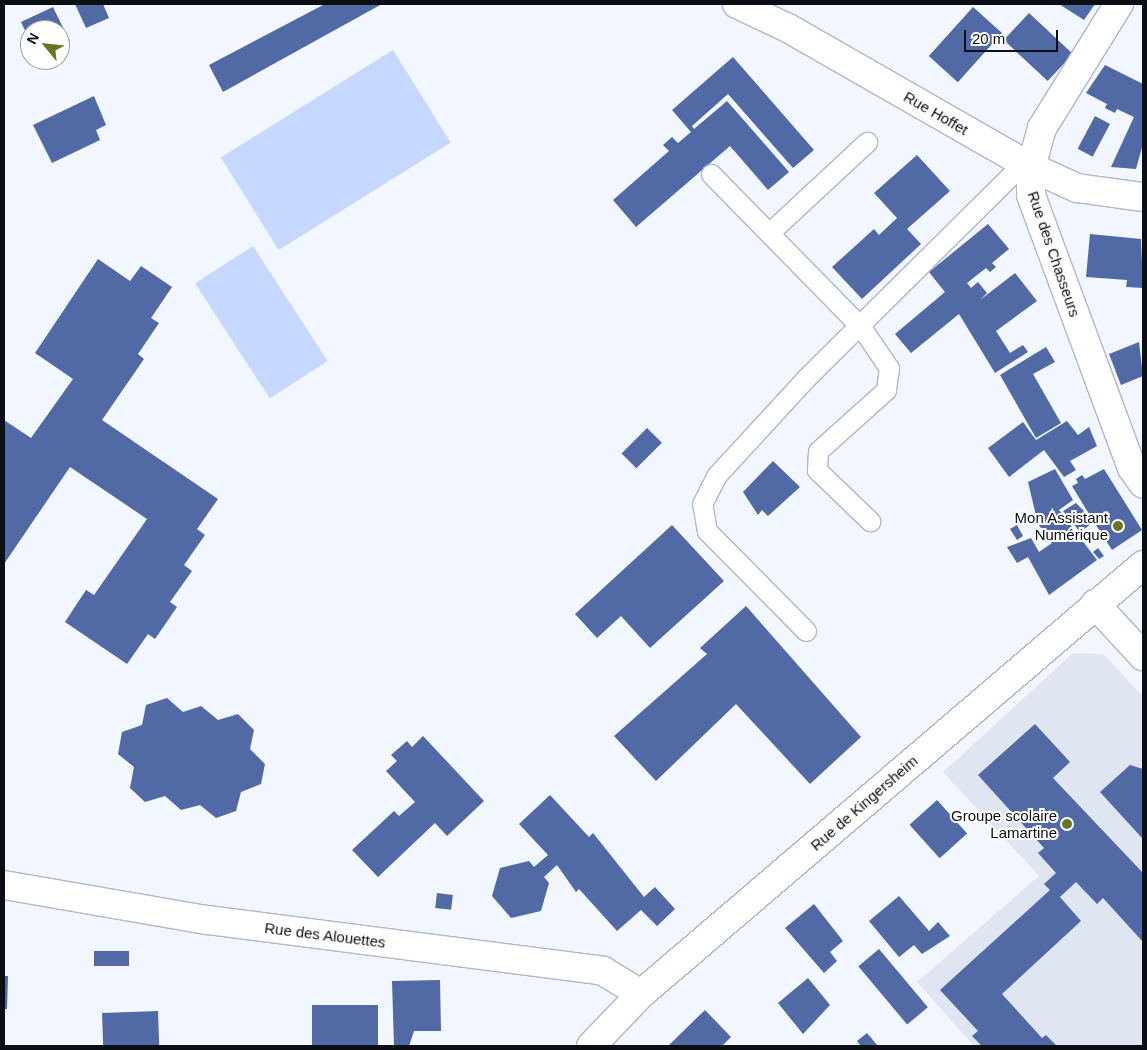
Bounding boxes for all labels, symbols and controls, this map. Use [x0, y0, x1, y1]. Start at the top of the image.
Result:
north arrow [20, 20, 70, 70]
scale bar [967, 20, 1061, 52]
text: N [23, 30, 42, 47]
text: 20 m [972, 30, 1005, 47]
street label: Rue Hoffet [901, 87, 971, 139]
street label: Rue des Chasseurs [1024, 189, 1084, 319]
place label: Mon Assistant Numérique [1014, 508, 1108, 543]
marker: Mon Assistant Numérique [1112, 520, 1124, 532]
street label: Rue de Kingersheim [807, 752, 921, 854]
place label: Groupe scolaire Lamartine [951, 806, 1057, 841]
marker: Groupe scolaire Lamartine [1061, 818, 1073, 830]
street label: Rue des Alouettes [263, 919, 387, 951]

